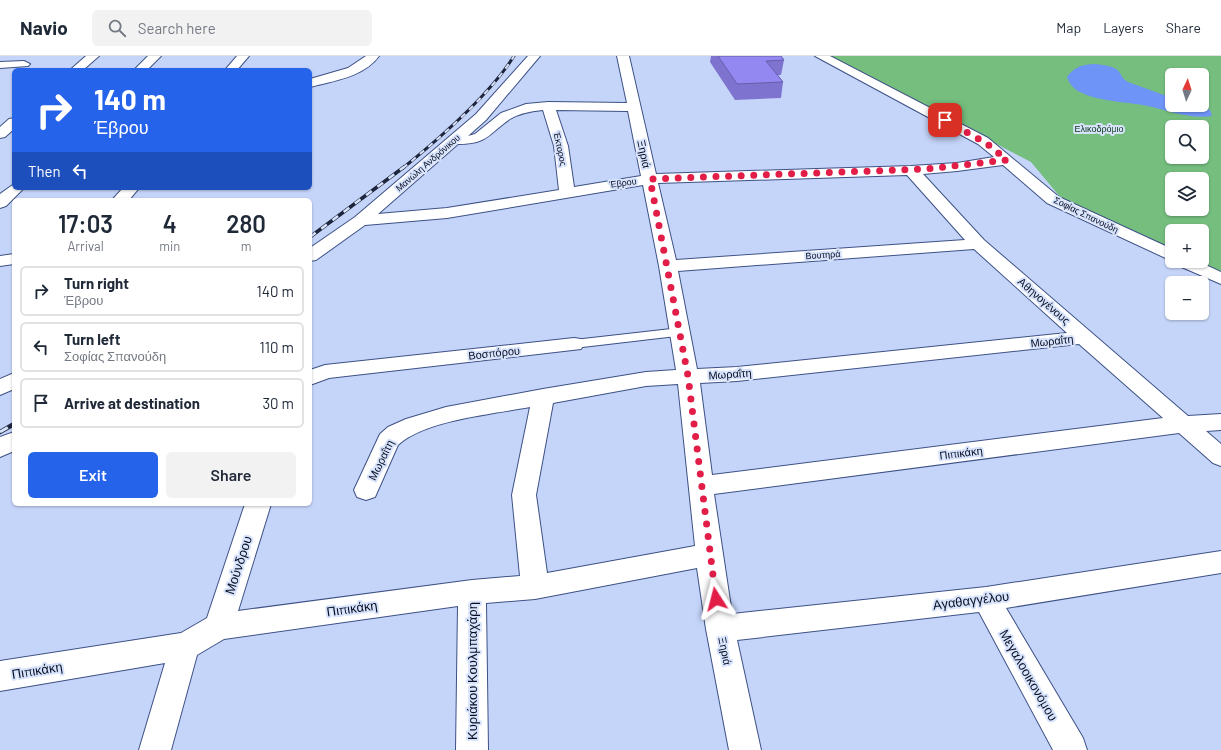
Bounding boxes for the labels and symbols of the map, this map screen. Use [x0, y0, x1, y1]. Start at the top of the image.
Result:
north arrow [1165, 68, 1209, 112]
pin [928, 103, 962, 137]
park label: Ελικοδρόμιο [1075, 123, 1123, 134]
street label: Έκτορος [551, 130, 570, 168]
street label: Μανώλη Ανδρόνικου [393, 132, 462, 194]
street label: Ξηριά [635, 139, 654, 170]
street label: Έβρου [608, 175, 637, 190]
street label: Σοφίας Σπανούδη [1052, 194, 1120, 235]
street label: Βουτηρά [805, 248, 841, 261]
street label: Αθηνογένους [1016, 275, 1073, 327]
street label: Μωραΐτη [1030, 332, 1074, 349]
street label: Βοσπόρου [467, 343, 520, 362]
street label: Μωραΐτη [708, 366, 752, 381]
street label: Μωραΐτη [365, 437, 396, 482]
street label: Πιπικάκη [939, 443, 983, 462]
street label: Μούνδρου [221, 534, 255, 596]
position arrow [695, 578, 737, 620]
street label: Αγαθαγγέλου [932, 587, 1010, 613]
street label: Πιπικάκη [326, 597, 378, 619]
street label: Κυριάκου Κουλμπαχάρη [464, 602, 480, 740]
street label: Μεγαλοοικονόμου [996, 626, 1062, 724]
street label: Ξηριά [716, 636, 735, 667]
street label: Πιπικάκη [10, 658, 64, 682]

